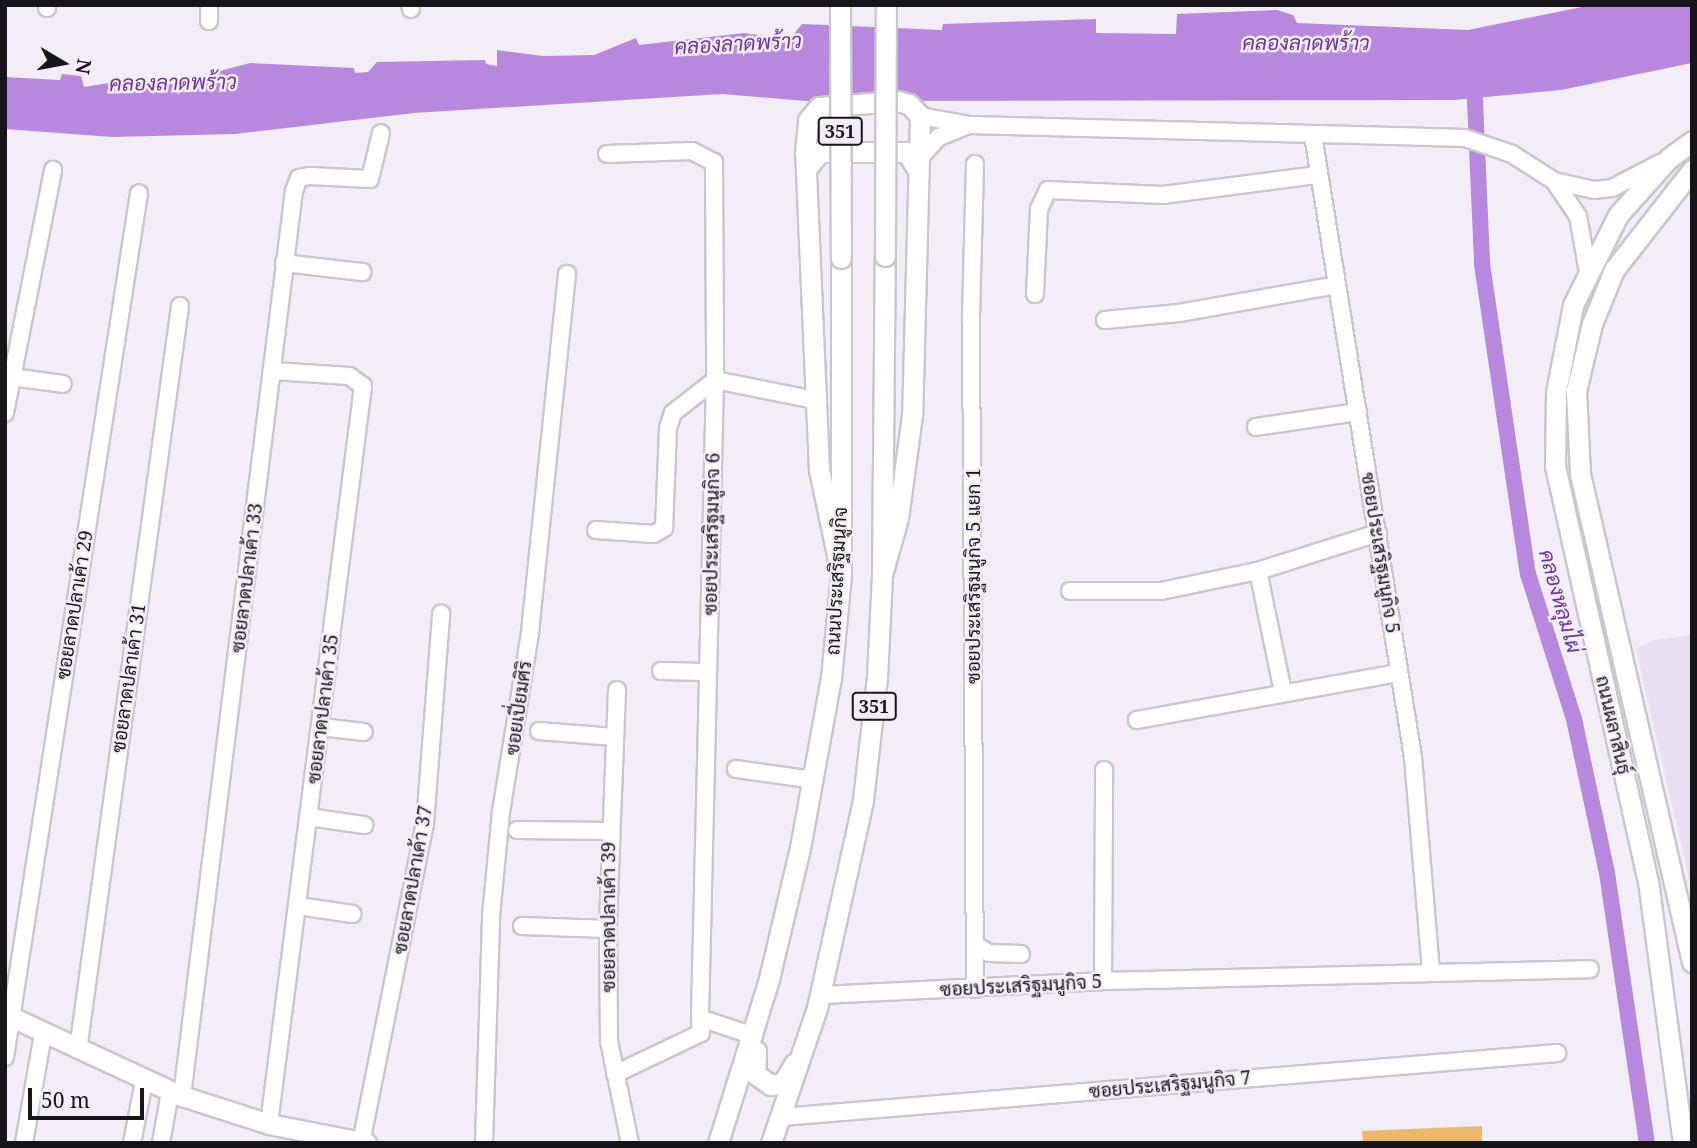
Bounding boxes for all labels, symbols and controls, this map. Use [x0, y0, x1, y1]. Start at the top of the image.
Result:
water label: คลองลาดพร้าว [674, 27, 802, 59]
north arrow [28, 28, 98, 98]
water label: คลองลาดพร้าว [1242, 29, 1370, 55]
text: N [70, 57, 98, 76]
water label: คลองลาดพร้าว [109, 68, 237, 96]
road number: 351 [817, 116, 863, 146]
street label: ซอยประเสริฐมนูกิจ 6 [699, 452, 725, 616]
street label: ซอยประเสริฐมนูกิจ 5 แยก 1 [963, 468, 985, 684]
street label: ซอยประเสริฐมนูกิจ 5 [1356, 471, 1404, 635]
street label: ซอยลาดปลาเค้า 33 [227, 502, 267, 654]
street label: ถนนประเสริฐมนูกิจ [822, 506, 852, 656]
street label: ซอยลาดปลาเค้า 29 [52, 529, 98, 681]
water label: คลองหลุมไผ่ [1534, 546, 1588, 656]
street label: ซอยลาดปลาเค้า 31 [107, 602, 151, 754]
street label: ซอยลาดปลาเค้า 35 [303, 633, 343, 785]
street label: ซอยเปี่ยมศิริ [501, 659, 537, 757]
street label: ถนนผลาสินธุ์ [1591, 673, 1635, 777]
road number: 351 [851, 692, 897, 720]
street label: ซอยลาดปลาเค้า 37 [389, 804, 437, 956]
street label: ซอยลาดปลาเค้า 39 [598, 842, 620, 992]
street label: ซอยประเสริฐมนูกิจ 5 [939, 970, 1103, 1002]
street label: ซอยประเสริฐมนูกิจ 7 [1088, 1067, 1252, 1103]
scale bar [32, 1074, 147, 1118]
text: 50 m [41, 1086, 90, 1114]

